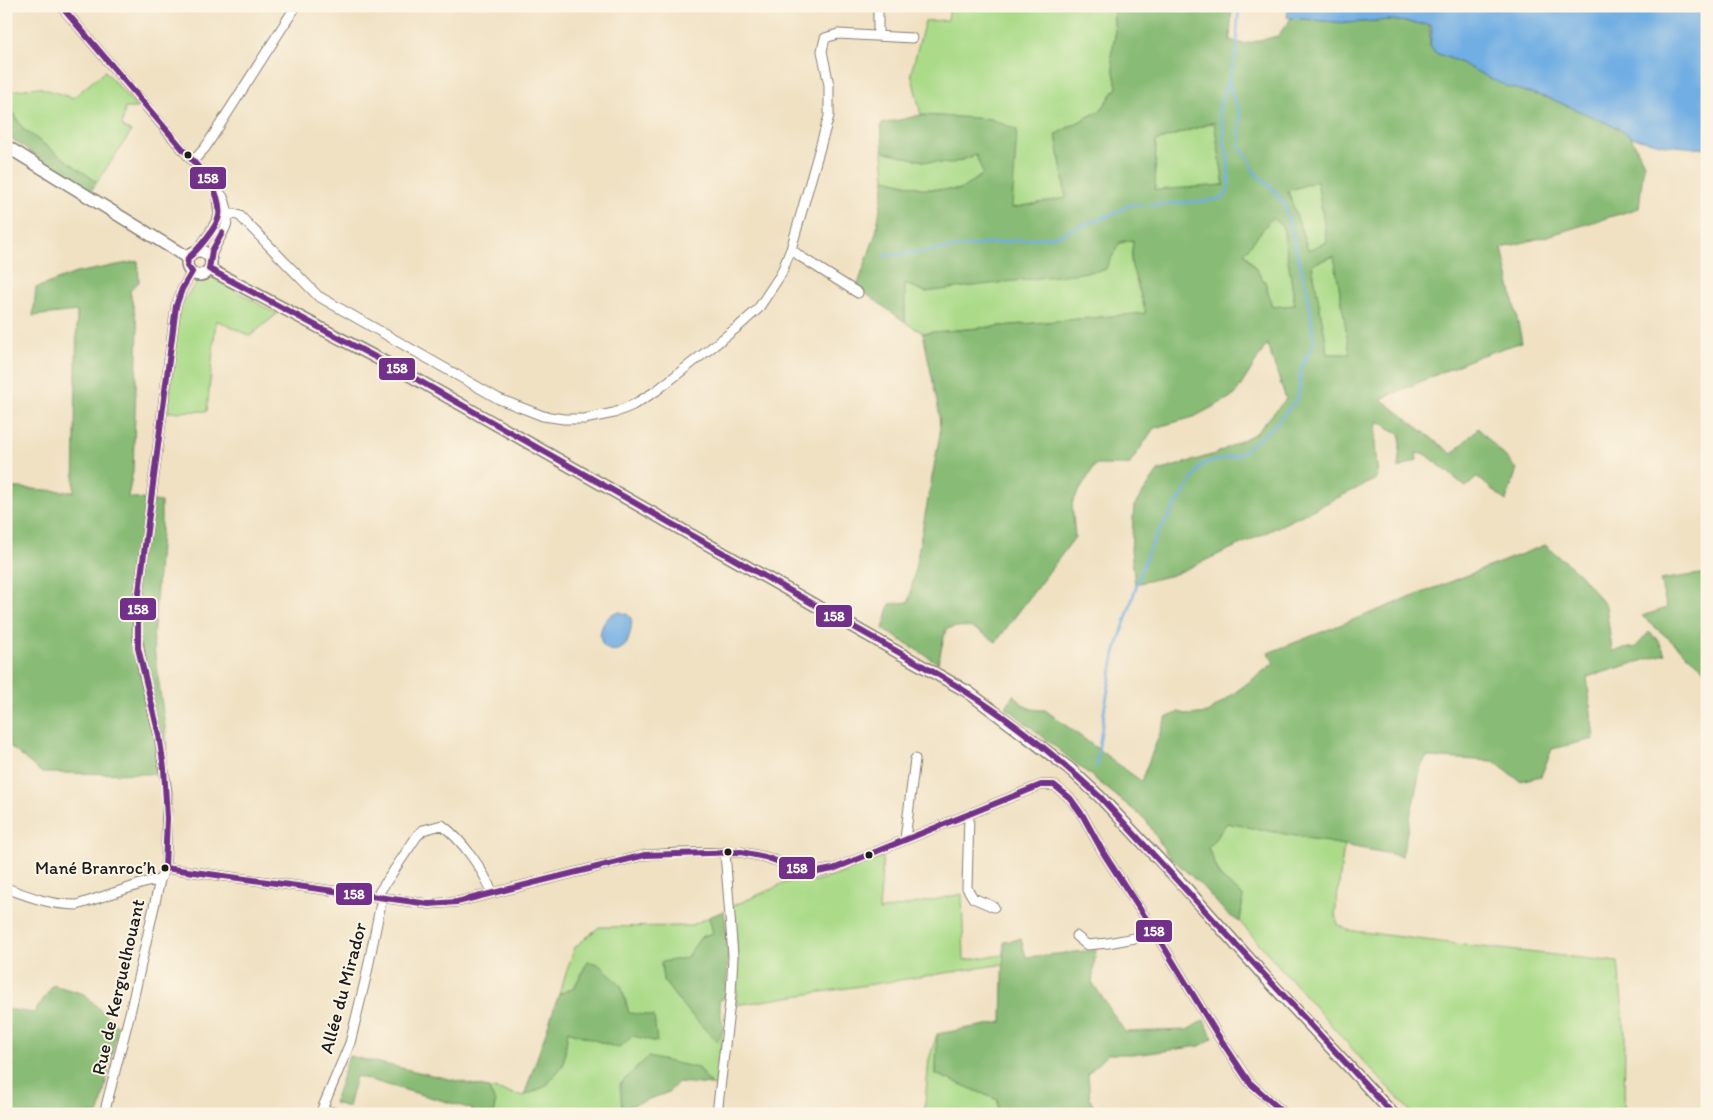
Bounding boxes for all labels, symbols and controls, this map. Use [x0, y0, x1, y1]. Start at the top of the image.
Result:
unlabelled marker [183, 150, 193, 160]
line badge: 158 [189, 166, 227, 190]
text: 158 [197, 170, 219, 187]
line badge: 158 [378, 357, 416, 381]
text: 158 [386, 360, 408, 377]
line badge: 158 [119, 597, 157, 621]
text: 158 [127, 601, 149, 618]
line badge: 158 [815, 604, 853, 628]
text: 158 [823, 608, 845, 625]
unlabelled marker [723, 847, 733, 857]
unlabelled marker [864, 850, 874, 860]
line badge: 158 [778, 856, 816, 880]
place label: Mané Branroc’h [35, 857, 156, 879]
text: 158 [786, 860, 808, 877]
marker: Mané Branroc’h [160, 863, 170, 873]
line badge: 158 [335, 882, 373, 906]
text: 158 [343, 886, 365, 903]
street label: Rue de Kerguelhouant [87, 897, 149, 1077]
street label: Allée du Mirador [314, 919, 372, 1056]
line badge: 158 [1135, 919, 1173, 943]
text: 158 [1143, 923, 1165, 940]

